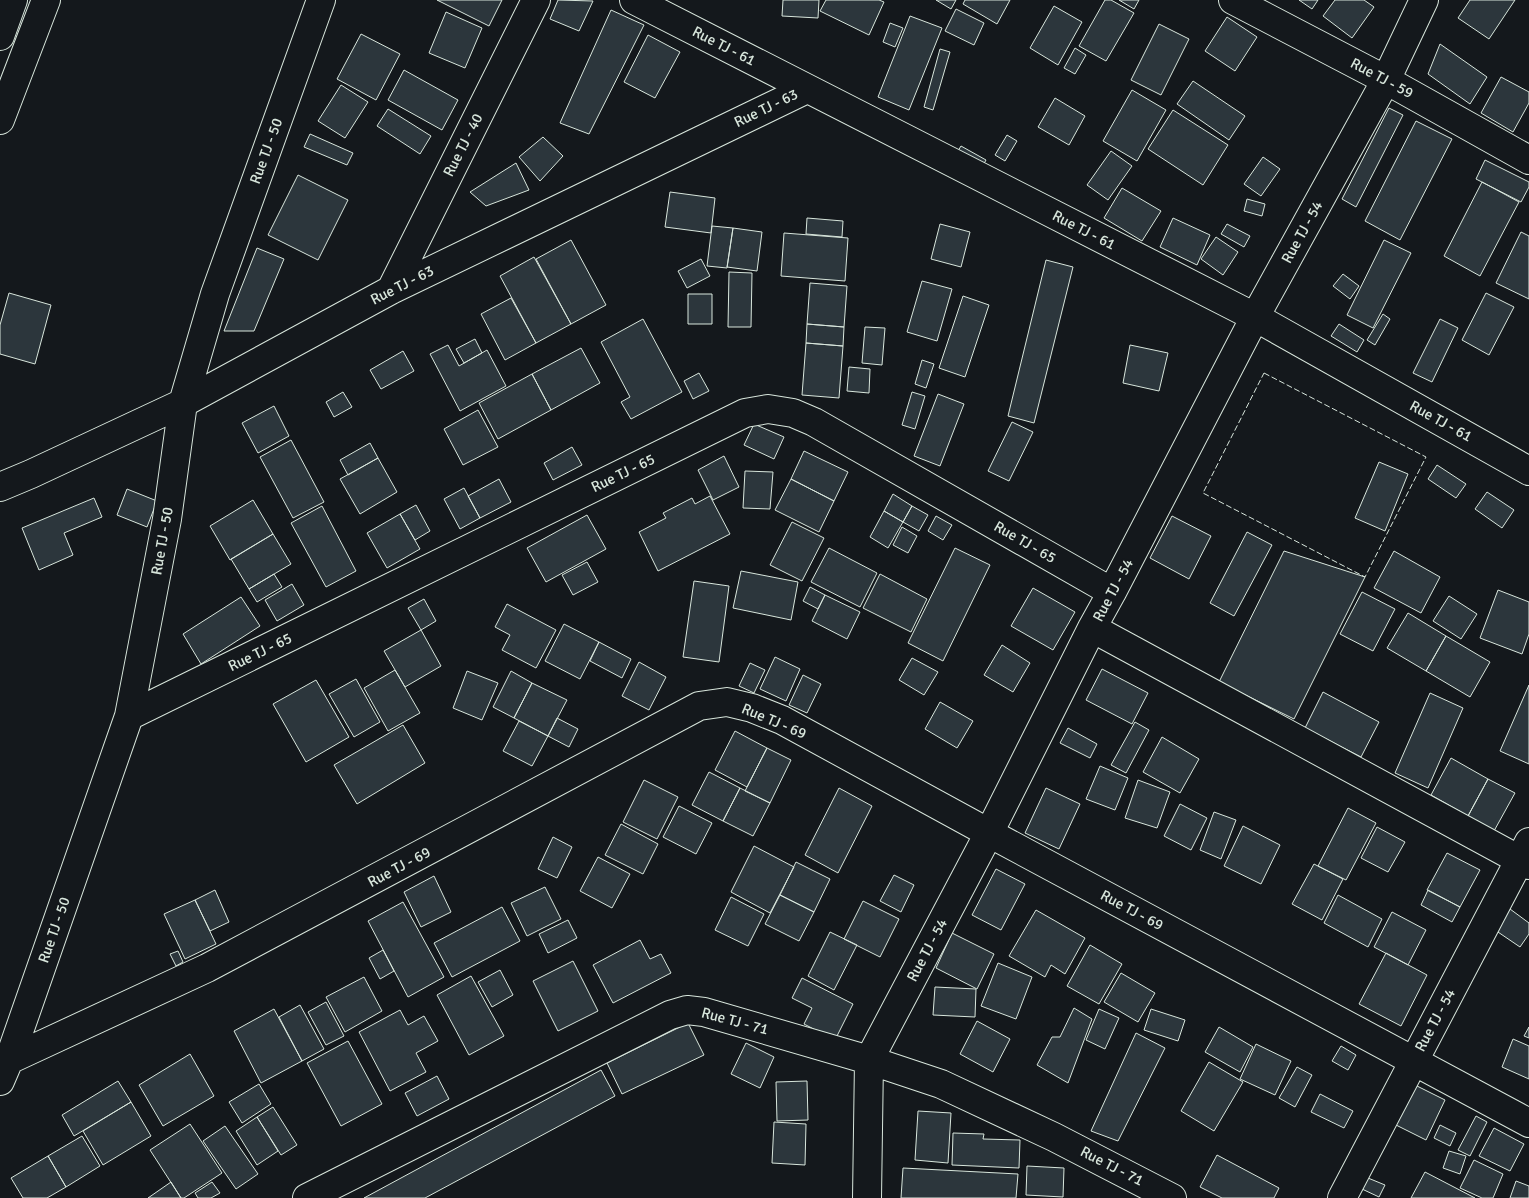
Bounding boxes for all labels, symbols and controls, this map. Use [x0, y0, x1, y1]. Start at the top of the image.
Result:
street label: Rue TJ - 61 [689, 22, 759, 70]
street label: Rue TJ - 59 [1347, 54, 1417, 102]
street label: Rue TJ - 63 [731, 85, 801, 131]
street label: Rue TJ - 40 [439, 110, 487, 180]
street label: Rue TJ - 50 [246, 116, 286, 186]
street label: Rue TJ - 54 [1277, 198, 1327, 266]
street label: Rue TJ - 61 [1049, 206, 1119, 254]
street label: Rue TJ - 63 [367, 261, 437, 309]
street label: Rue TJ - 61 [1407, 396, 1475, 446]
street label: Rue TJ - 65 [588, 450, 658, 496]
street label: Rue TJ - 50 [147, 506, 177, 576]
street label: Rue TJ - 65 [991, 517, 1059, 567]
street label: Rue TJ - 54 [1089, 555, 1137, 625]
street label: Rue TJ - 65 [225, 629, 295, 675]
street label: Rue TJ - 69 [739, 699, 809, 743]
street label: Rue TJ - 69 [364, 843, 434, 891]
street label: Rue TJ - 69 [1097, 886, 1167, 934]
street label: Rue TJ - 50 [34, 895, 74, 965]
street label: Rue TJ - 54 [903, 915, 951, 985]
street label: Rue TJ - 54 [1411, 985, 1459, 1055]
street label: Rue TJ - 71 [699, 1003, 771, 1039]
street label: Rue TJ - 71 [1077, 1142, 1147, 1190]

